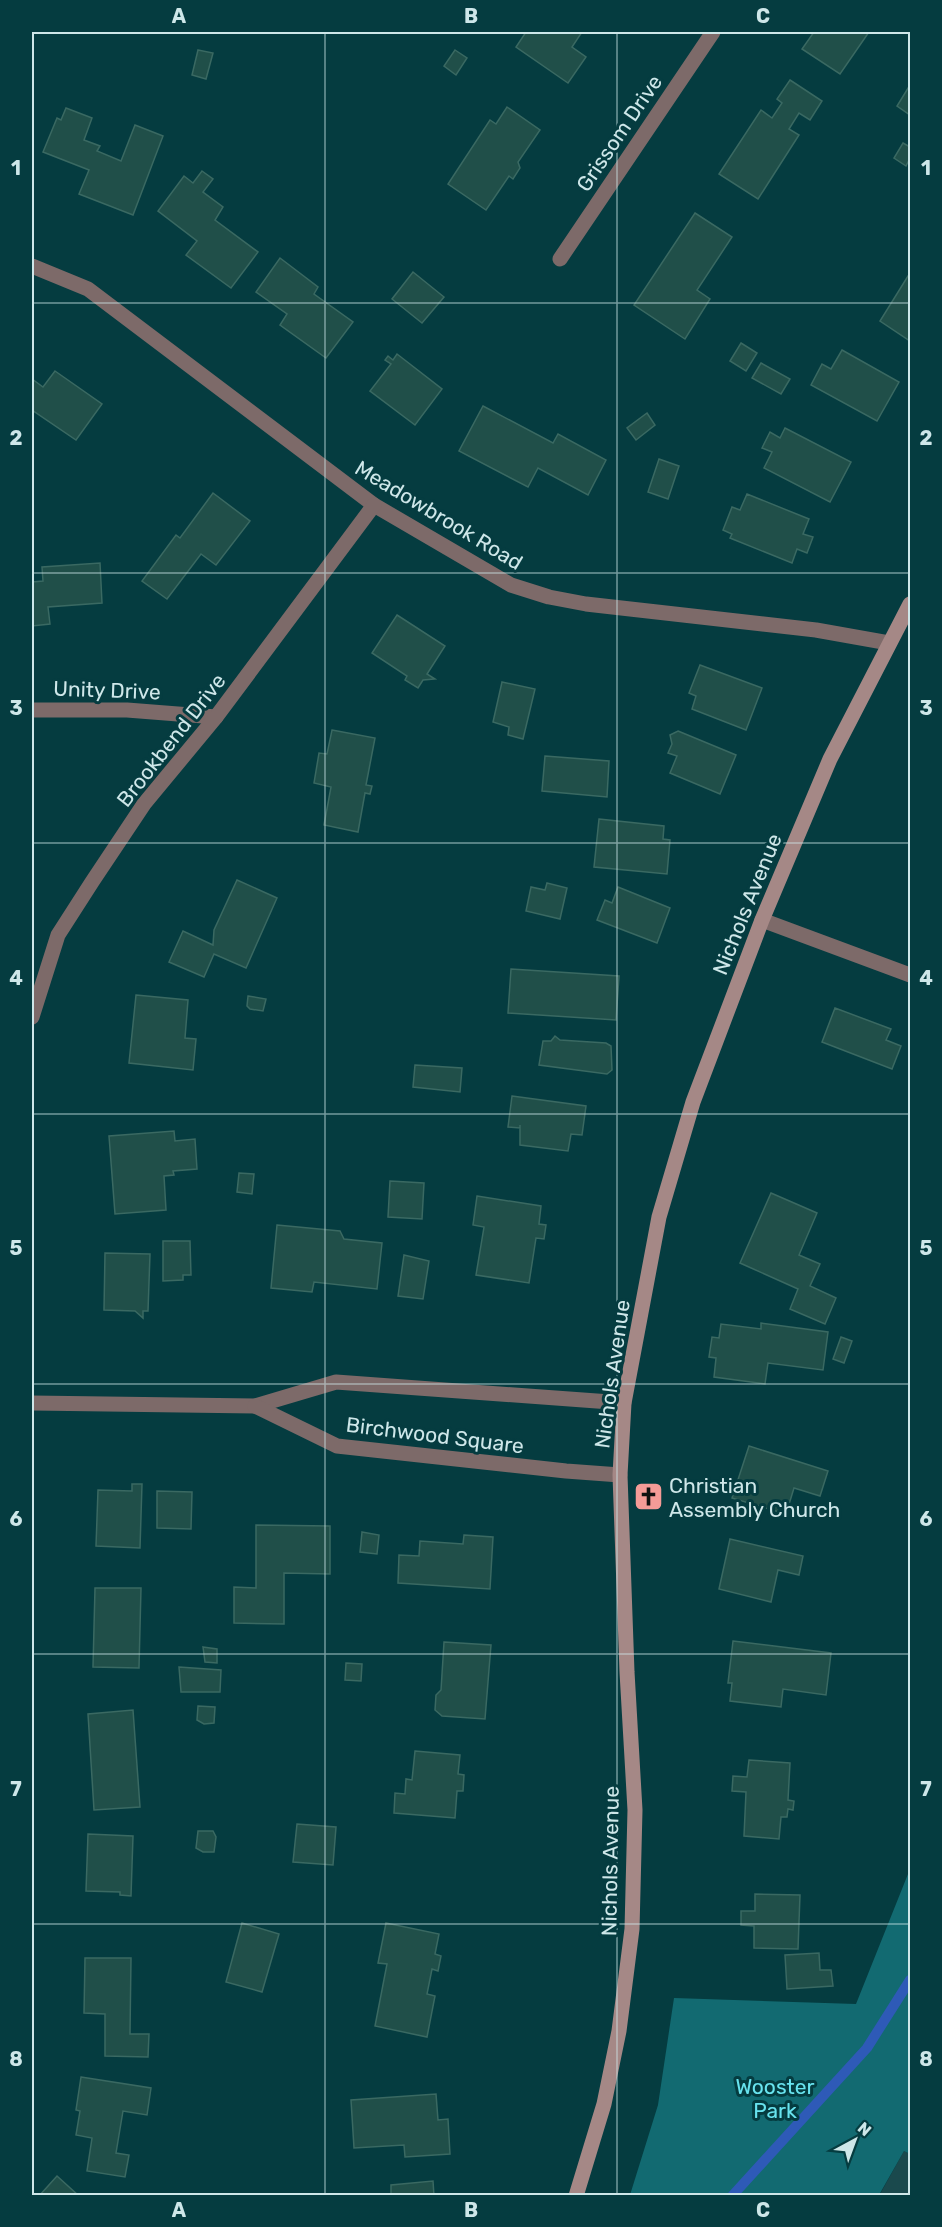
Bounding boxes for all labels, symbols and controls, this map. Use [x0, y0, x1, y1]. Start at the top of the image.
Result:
text: A [172, 4, 187, 28]
text: B [464, 4, 478, 28]
text: C [756, 4, 770, 28]
street label: Grissom Drive [571, 70, 667, 196]
text: 1 [11, 156, 21, 180]
text: 1 [921, 156, 931, 180]
text: 2 [10, 426, 23, 450]
text: 2 [920, 426, 933, 450]
street label: Meadowbrook Road [351, 455, 527, 575]
street label: Brookbend Drive [111, 669, 231, 811]
street label: Unity Drive [53, 676, 161, 704]
text: 3 [9, 696, 23, 720]
text: 3 [919, 696, 933, 720]
street label: Nichols Avenue [707, 830, 787, 978]
text: 4 [9, 966, 23, 990]
text: 4 [919, 966, 933, 990]
text: 5 [10, 1236, 23, 1260]
text: 5 [920, 1236, 933, 1260]
street label: Nichols Avenue [589, 1298, 635, 1450]
street label: Birchwood Square [345, 1412, 525, 1458]
place label: Christian Assembly Church [669, 1473, 840, 1522]
church icon: Christian Assembly Church [632, 1481, 664, 1513]
text: 6 [9, 1507, 23, 1531]
text: 6 [919, 1507, 933, 1531]
text: 7 [10, 1777, 22, 1801]
text: 7 [920, 1777, 932, 1801]
street label: Nichols Avenue [596, 1786, 624, 1936]
text: 8 [9, 2047, 23, 2071]
text: 8 [919, 2047, 933, 2071]
park label: Wooster Park [735, 2074, 815, 2123]
north arrow [825, 2110, 885, 2170]
text: N [854, 2118, 875, 2140]
text: A [172, 2198, 187, 2222]
text: B [464, 2198, 478, 2222]
text: C [756, 2198, 770, 2222]

